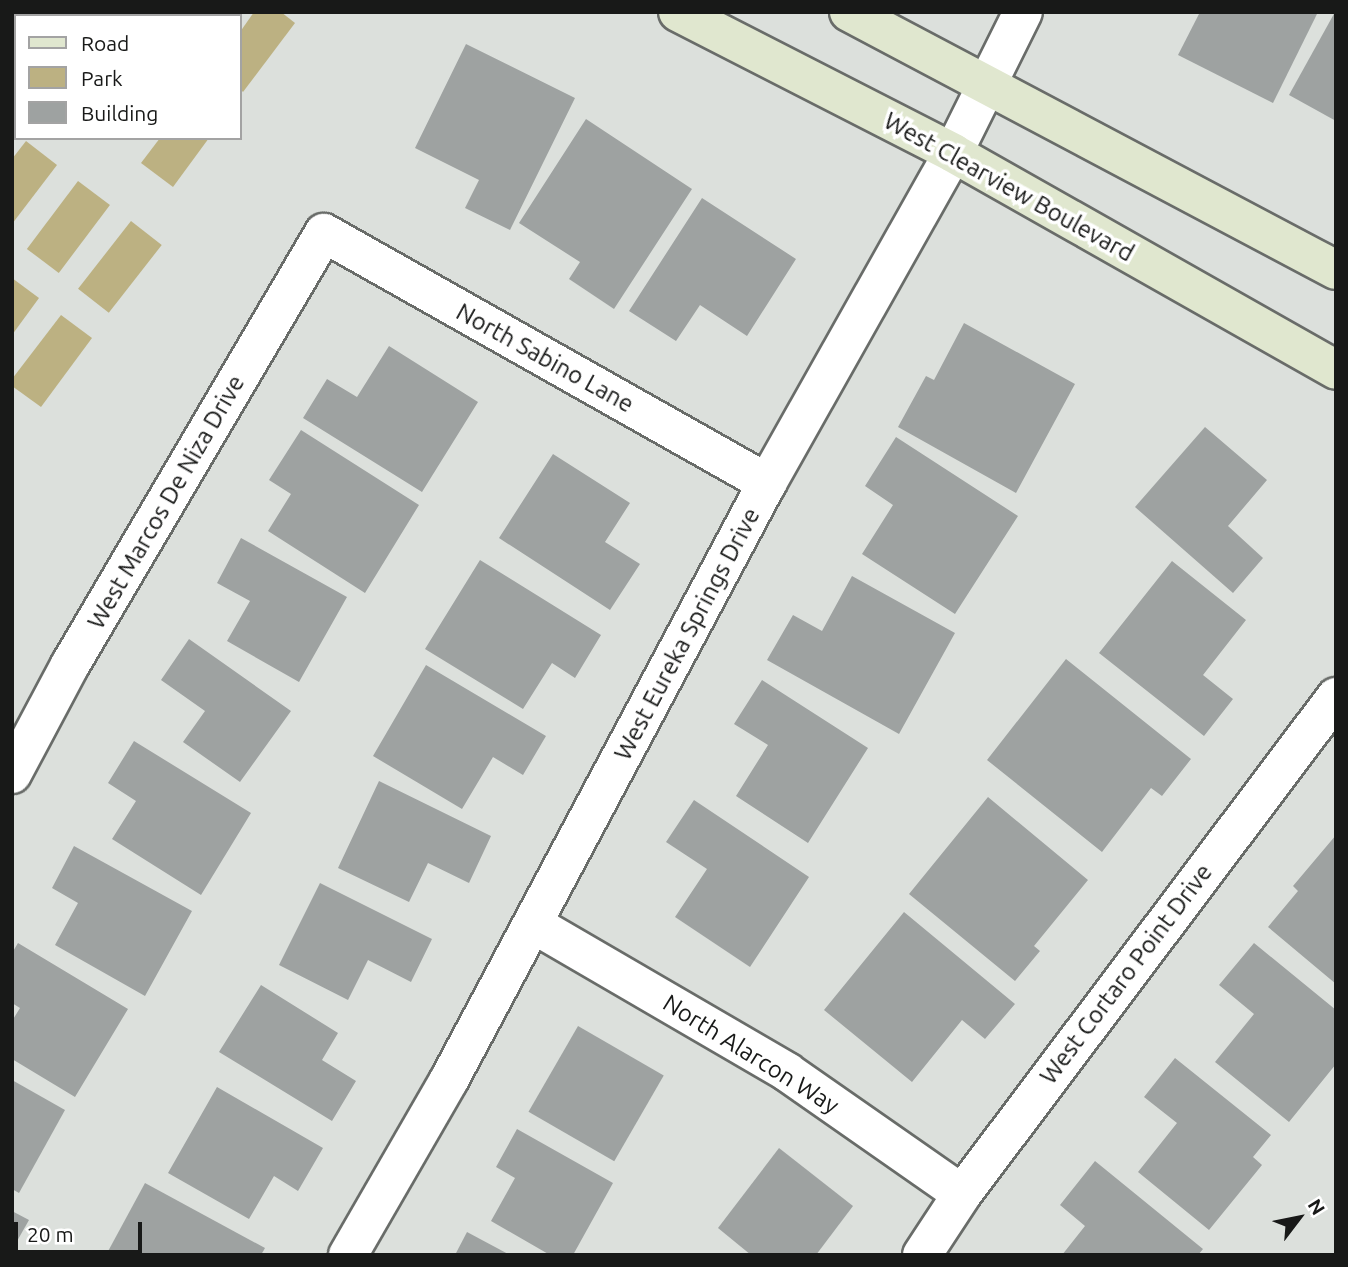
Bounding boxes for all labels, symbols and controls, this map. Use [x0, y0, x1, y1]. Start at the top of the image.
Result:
legend [14, 14, 242, 140]
text: Road [81, 31, 129, 55]
text: Park [81, 66, 123, 90]
text: Building [81, 101, 158, 125]
street label: West Clearview Boulevard [879, 106, 1139, 268]
street label: North Sabino Lane [451, 297, 639, 419]
street label: West Marcos De Niza Drive [82, 370, 250, 634]
street label: West Eureka Springs Drive [608, 503, 766, 765]
street label: West Cortaro Point Drive [1034, 858, 1218, 1090]
street label: North Alarcon Way [658, 988, 844, 1120]
north arrow [1264, 1183, 1334, 1253]
text: N [1304, 1195, 1330, 1219]
scale bar [18, 1208, 145, 1252]
text: 20 m [27, 1222, 74, 1246]

